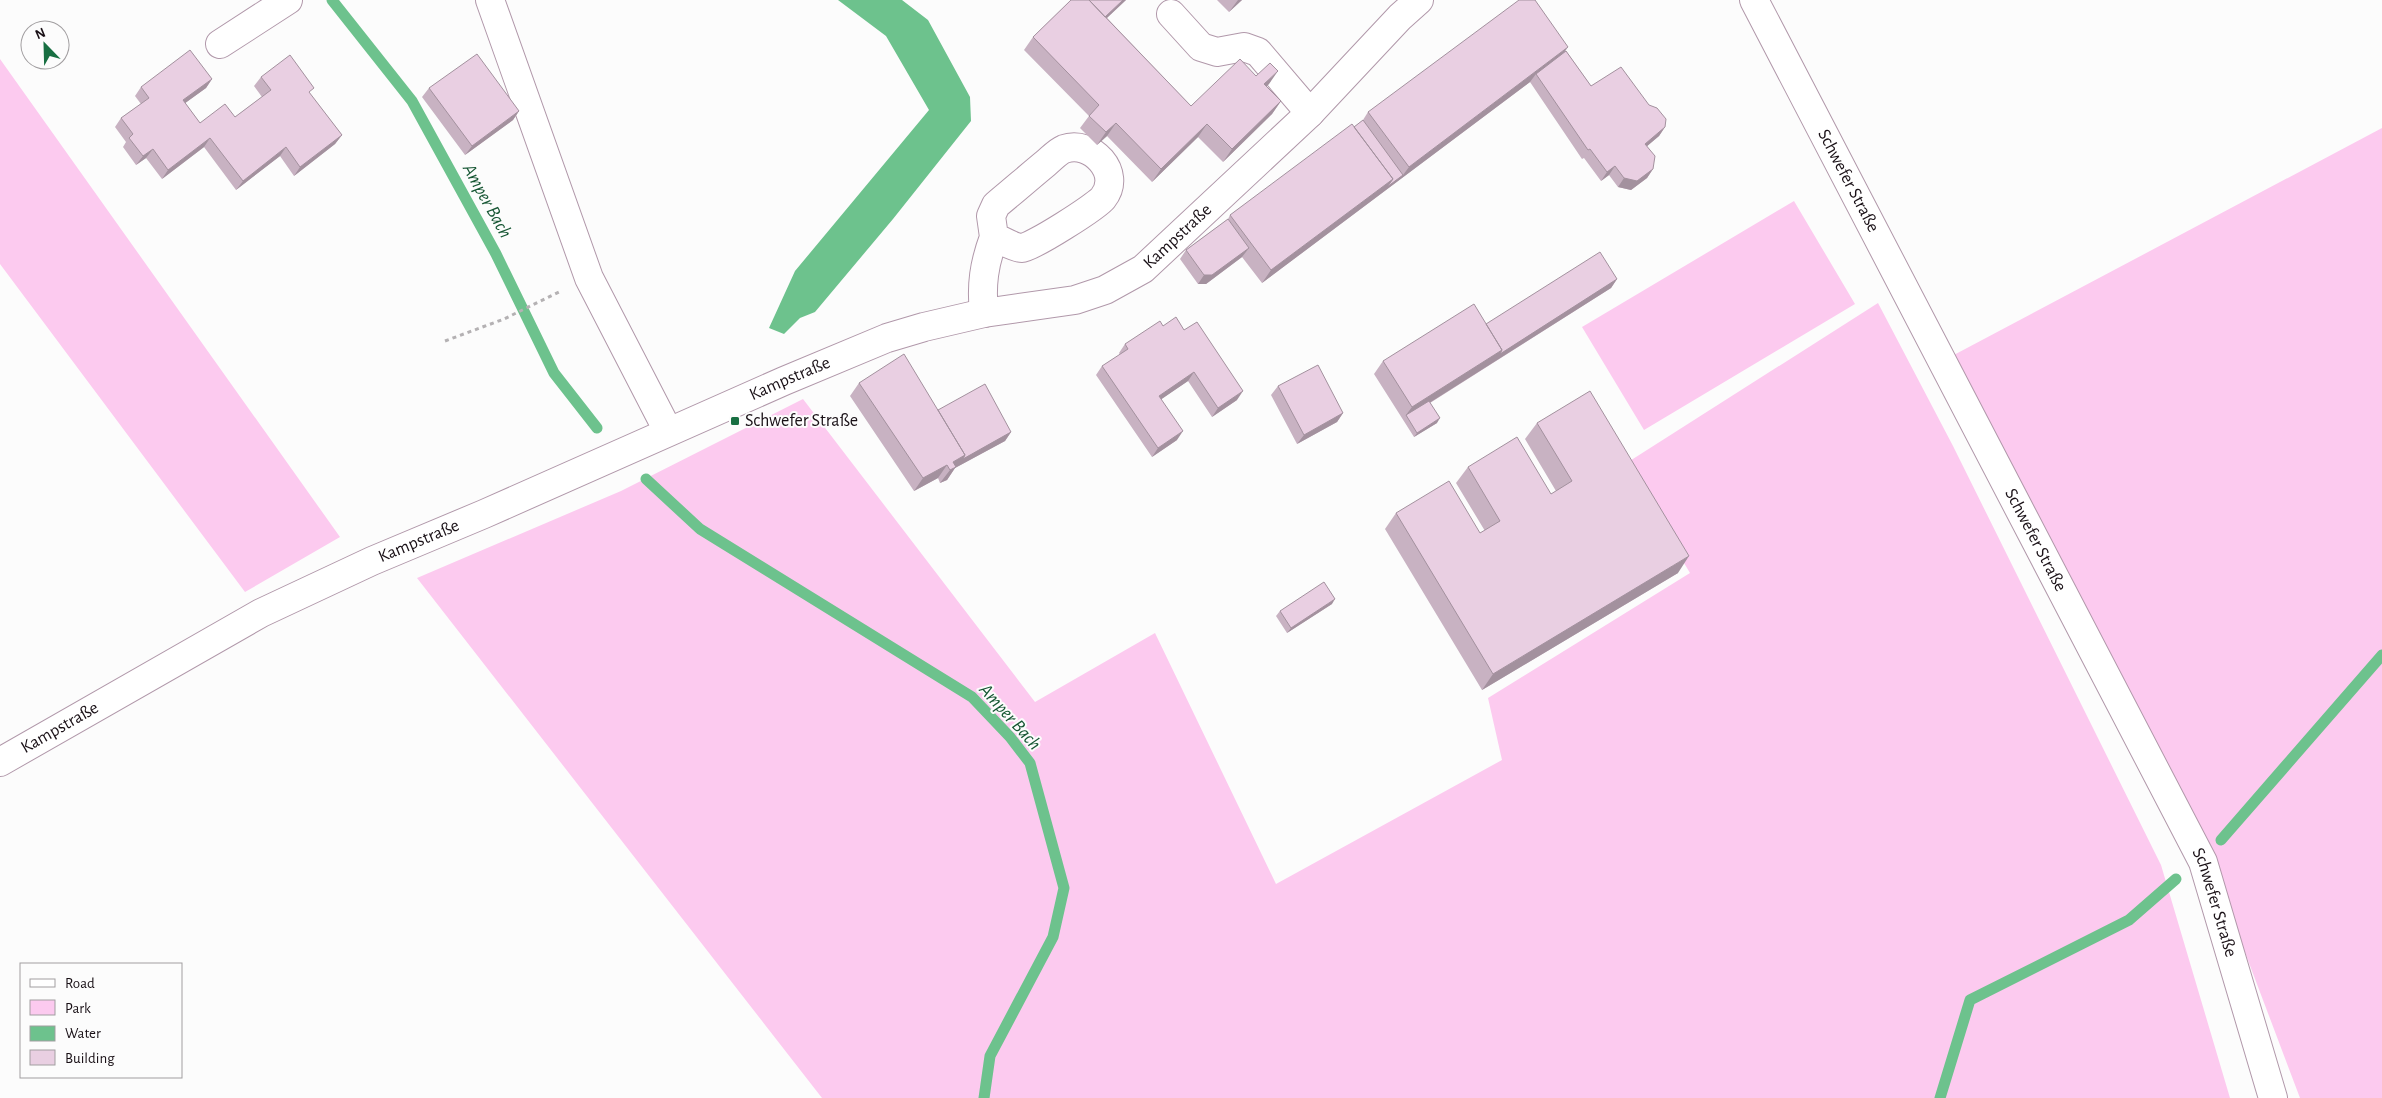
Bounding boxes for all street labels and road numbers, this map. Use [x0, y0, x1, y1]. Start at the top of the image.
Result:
street label: Schwefer Straße [1814, 127, 1882, 235]
street label: Kampstraße [1140, 201, 1215, 273]
street label: Kampstraße [747, 354, 833, 404]
street label: Schwefer Straße [2001, 486, 2069, 594]
street label: Kampstraße [376, 516, 462, 566]
street label: Kampstraße [18, 699, 102, 757]
street label: Schwefer Straße [2188, 845, 2240, 959]

